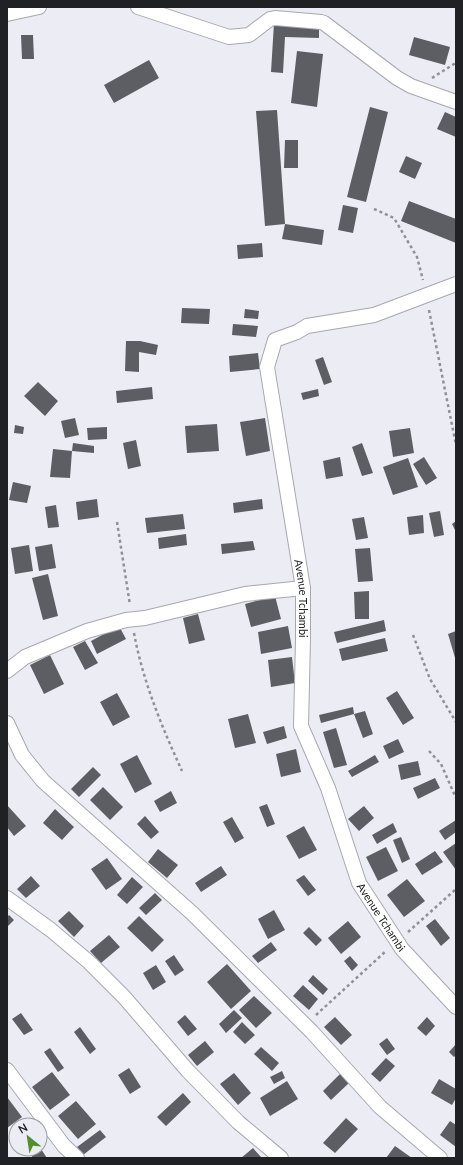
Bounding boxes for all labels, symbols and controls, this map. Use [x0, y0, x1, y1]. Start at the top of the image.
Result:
street label: Avenue Tchambi [292, 558, 310, 638]
street label: Avenue Tchambi [355, 880, 408, 954]
north arrow [8, 1117, 48, 1157]
text: N [16, 1120, 30, 1136]

